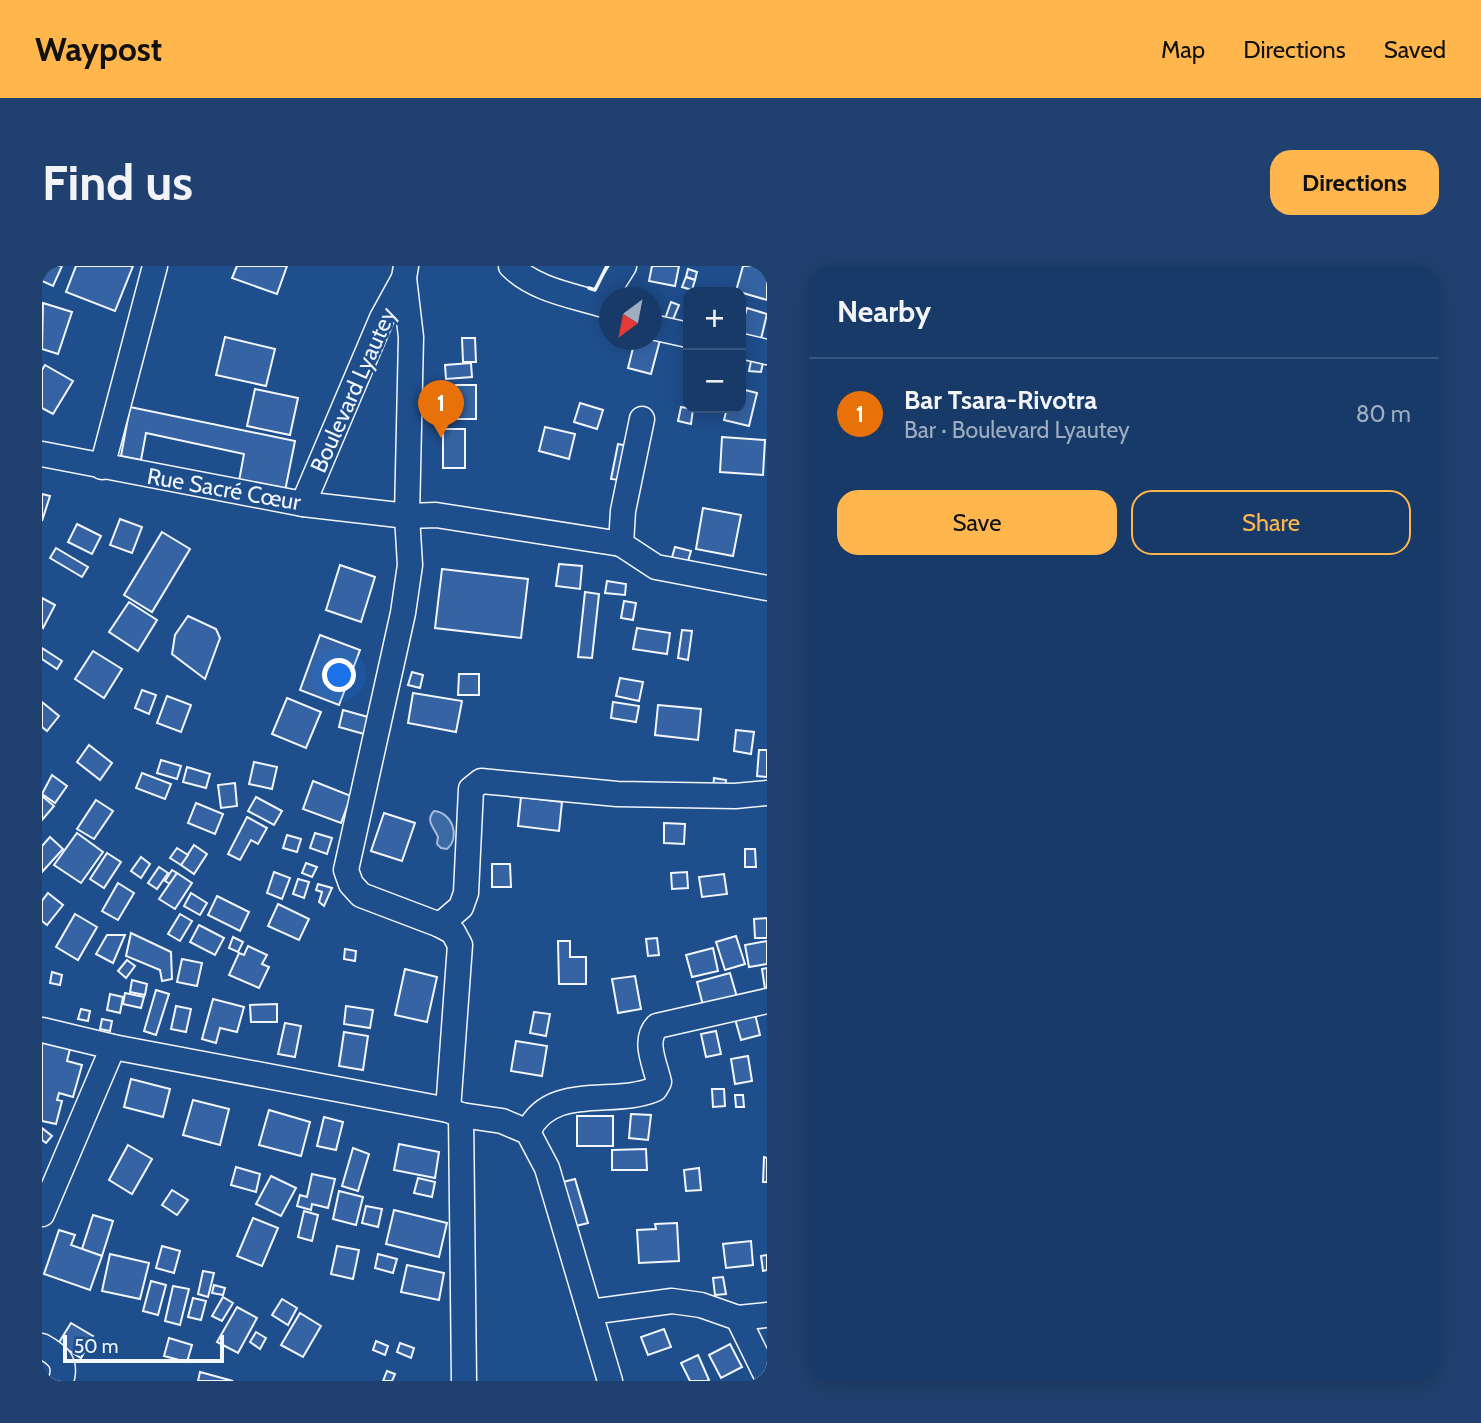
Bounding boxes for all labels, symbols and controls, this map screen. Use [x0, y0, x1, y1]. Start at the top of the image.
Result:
text: Waypost [35, 29, 162, 69]
text: Map [1161, 35, 1205, 64]
text: Directions [1243, 35, 1346, 64]
text: Saved [1384, 35, 1446, 64]
button: Directions [1270, 150, 1439, 215]
text: Find us [42, 153, 193, 212]
north arrow [599, 287, 662, 350]
map controls [683, 287, 746, 413]
button: + [683, 287, 746, 350]
text: Nearby [837, 293, 931, 330]
street label: Boulevard Lyautey [304, 303, 402, 477]
button: − [683, 350, 746, 413]
pin: 1 [418, 380, 464, 438]
text: Bar Tsara-Rivotra [904, 384, 1097, 416]
text: 1 [856, 400, 864, 428]
text: 80 m [1356, 400, 1411, 428]
text: Bar · Boulevard Lyautey [904, 416, 1130, 444]
street label: Rue Sacré Cœur [145, 462, 304, 516]
button: Save [837, 490, 1117, 555]
button: Share [1131, 490, 1411, 555]
your location [322, 658, 356, 692]
scale bar [63, 1332, 224, 1364]
text: 50 m [74, 1335, 118, 1358]

